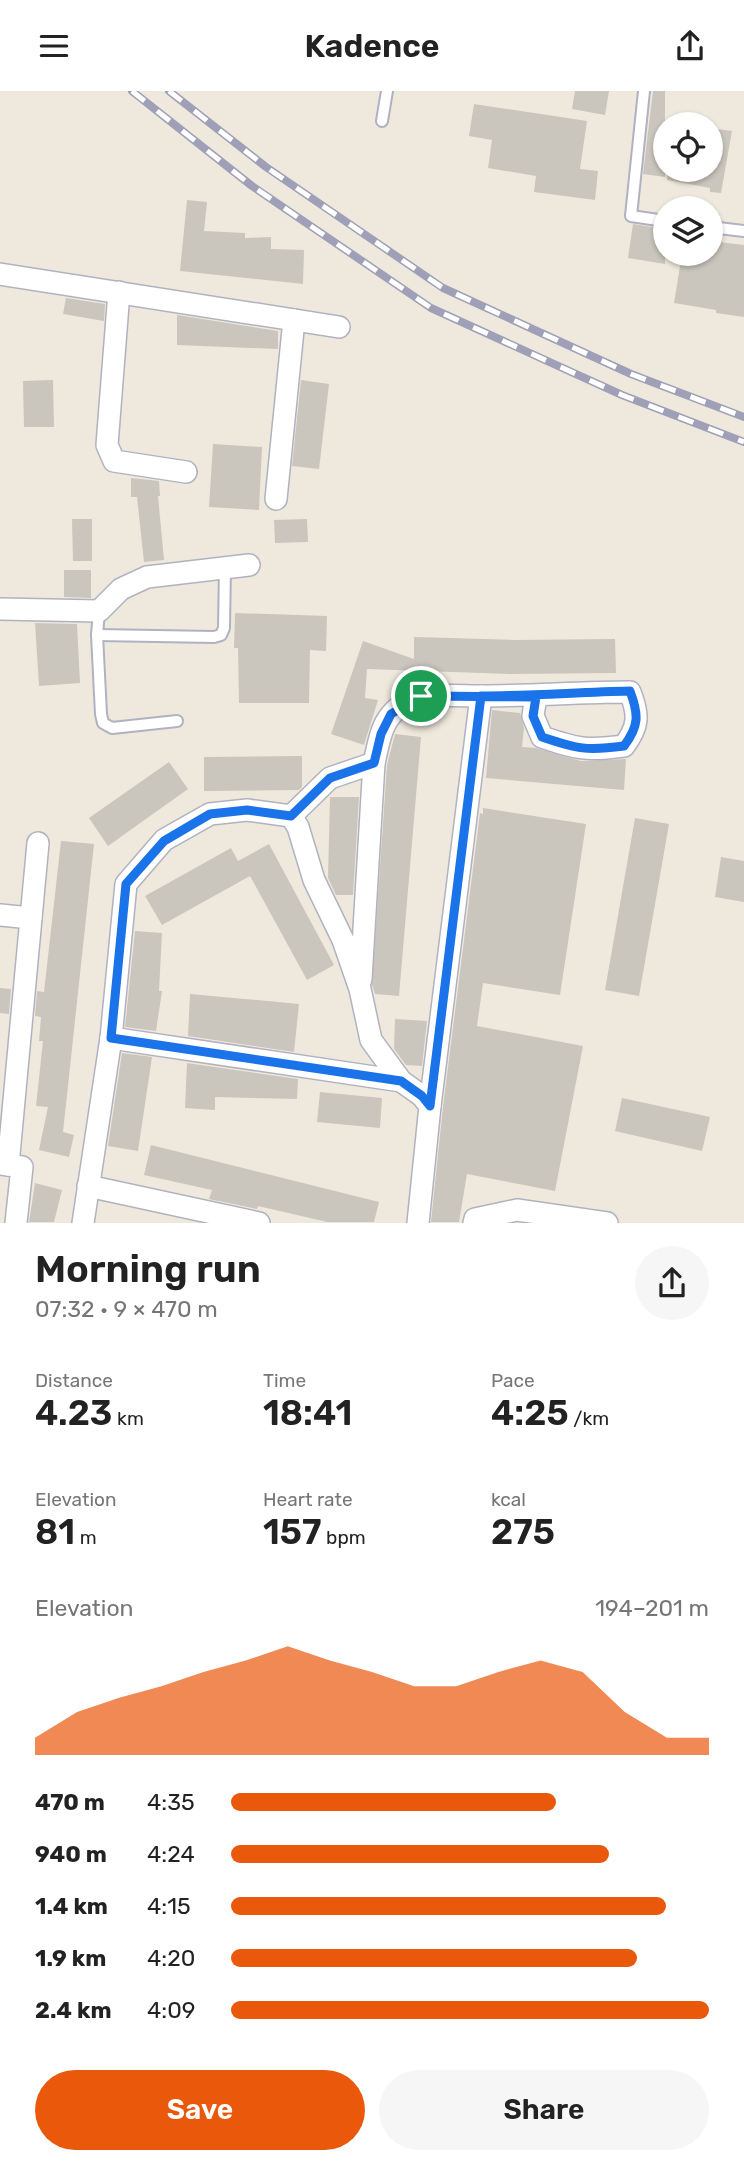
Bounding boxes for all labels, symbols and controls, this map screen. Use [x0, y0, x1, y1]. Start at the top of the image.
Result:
icon: menu [35, 27, 73, 65]
text: Kadence [304, 27, 440, 65]
icon: share [671, 27, 709, 65]
map controls [653, 112, 723, 266]
button: locate [653, 112, 723, 182]
button: layers [653, 196, 723, 266]
pin [391, 666, 451, 726]
icon: arrive [402, 677, 440, 715]
text: Morning run [35, 1246, 261, 1292]
button: share [635, 1246, 709, 1320]
text: 07:32 · 9 × 470 m [35, 1295, 218, 1323]
text: Distance [35, 1369, 113, 1392]
text: Time [263, 1369, 306, 1392]
text: Pace [491, 1369, 535, 1392]
text: 4.23 [35, 1392, 112, 1434]
text: 18:41 [263, 1392, 352, 1434]
text: 4:25 [491, 1392, 569, 1434]
text: km [112, 1407, 144, 1430]
text: /km [569, 1407, 609, 1430]
text: Elevation [35, 1488, 116, 1511]
text: Heart rate [263, 1488, 353, 1511]
text: kcal [491, 1488, 526, 1511]
text: 81 [35, 1511, 75, 1553]
text: 157 [263, 1511, 321, 1553]
text: 275 [491, 1511, 555, 1553]
text: m [75, 1526, 97, 1549]
text: bpm [321, 1526, 366, 1549]
text: Elevation [35, 1594, 134, 1622]
text: 194–201 m [595, 1594, 709, 1622]
text: 470 m [35, 1788, 105, 1816]
text: 4:35 [147, 1788, 195, 1816]
text: 940 m [35, 1840, 107, 1868]
text: 4:24 [147, 1840, 195, 1868]
text: 1.4 km [35, 1892, 108, 1920]
text: 4:15 [147, 1892, 191, 1920]
text: 1.9 km [35, 1944, 106, 1972]
text: 4:20 [147, 1944, 195, 1972]
text: 2.4 km [35, 1996, 111, 2024]
text: 4:09 [147, 1996, 195, 2024]
button: Save [35, 2070, 365, 2150]
button: Share [379, 2070, 709, 2150]

